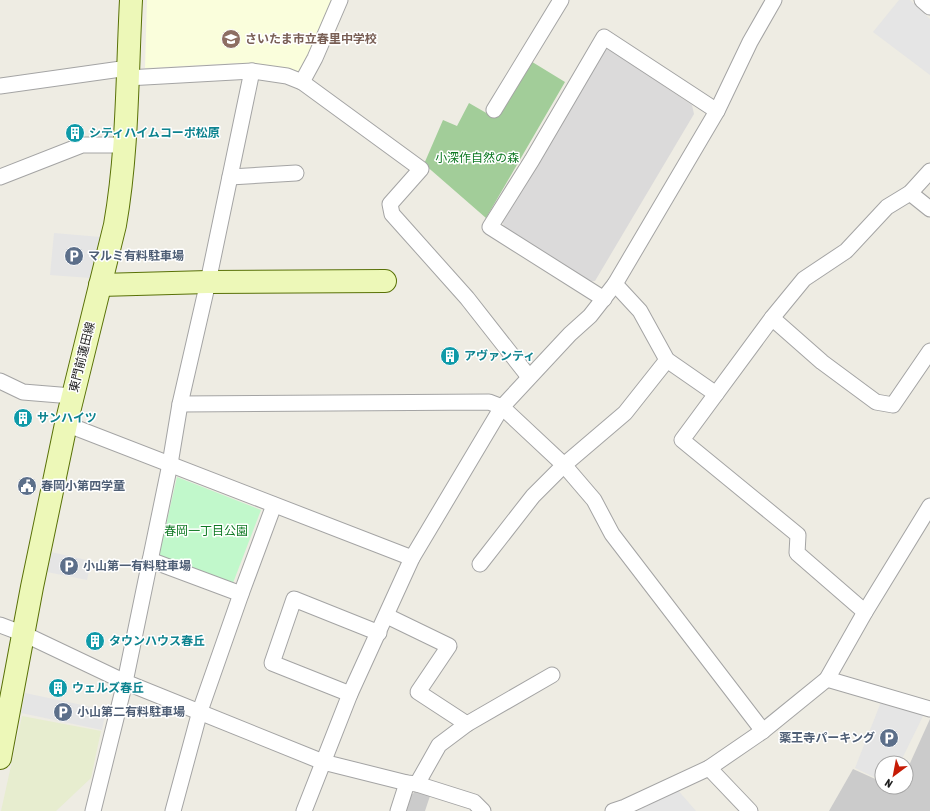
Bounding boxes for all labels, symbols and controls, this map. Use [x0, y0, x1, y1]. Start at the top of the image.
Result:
school or university icon: さいたま市立春里中学校 [220, 28, 242, 50]
place label: さいたま市立春里中学校 [245, 32, 377, 46]
building icon: シティハイムコーポ松原 [64, 122, 86, 144]
place label: シティハイムコーポ松原 [89, 126, 220, 140]
park label: 小深作自然の森 [435, 151, 519, 165]
parking icon: マルミ有料駐車場 [63, 245, 85, 267]
place label: マルミ有料駐車場 [88, 249, 184, 263]
street label: 東門前蓮田線 [66, 320, 98, 394]
building icon: アヴァンティ [439, 345, 461, 367]
place label: アヴァンティ [464, 349, 535, 363]
building icon: サンハイツ [12, 407, 34, 429]
place label: サンハイツ [37, 411, 97, 425]
public building icon: 春岡小第四学童 [16, 475, 38, 497]
place label: 春岡小第四学童 [41, 479, 125, 493]
park label: 春岡一丁目公園 [164, 524, 248, 538]
parking icon: 小山第一有料駐車場 [58, 555, 80, 577]
place label: 小山第一有料駐車場 [83, 559, 191, 573]
building icon: タウンハウス春丘 [84, 630, 106, 652]
place label: タウンハウス春丘 [109, 634, 205, 648]
building icon: ウェルズ春丘 [47, 677, 69, 699]
place label: ウェルズ春丘 [72, 681, 144, 695]
parking icon: 小山第二有料駐車場 [52, 701, 74, 723]
place label: 小山第二有料駐車場 [77, 705, 185, 719]
parking icon: 薬王寺パーキング [878, 727, 900, 749]
place label: 薬王寺パーキング [779, 731, 875, 745]
north arrow [874, 755, 914, 795]
text: N [883, 777, 895, 790]

